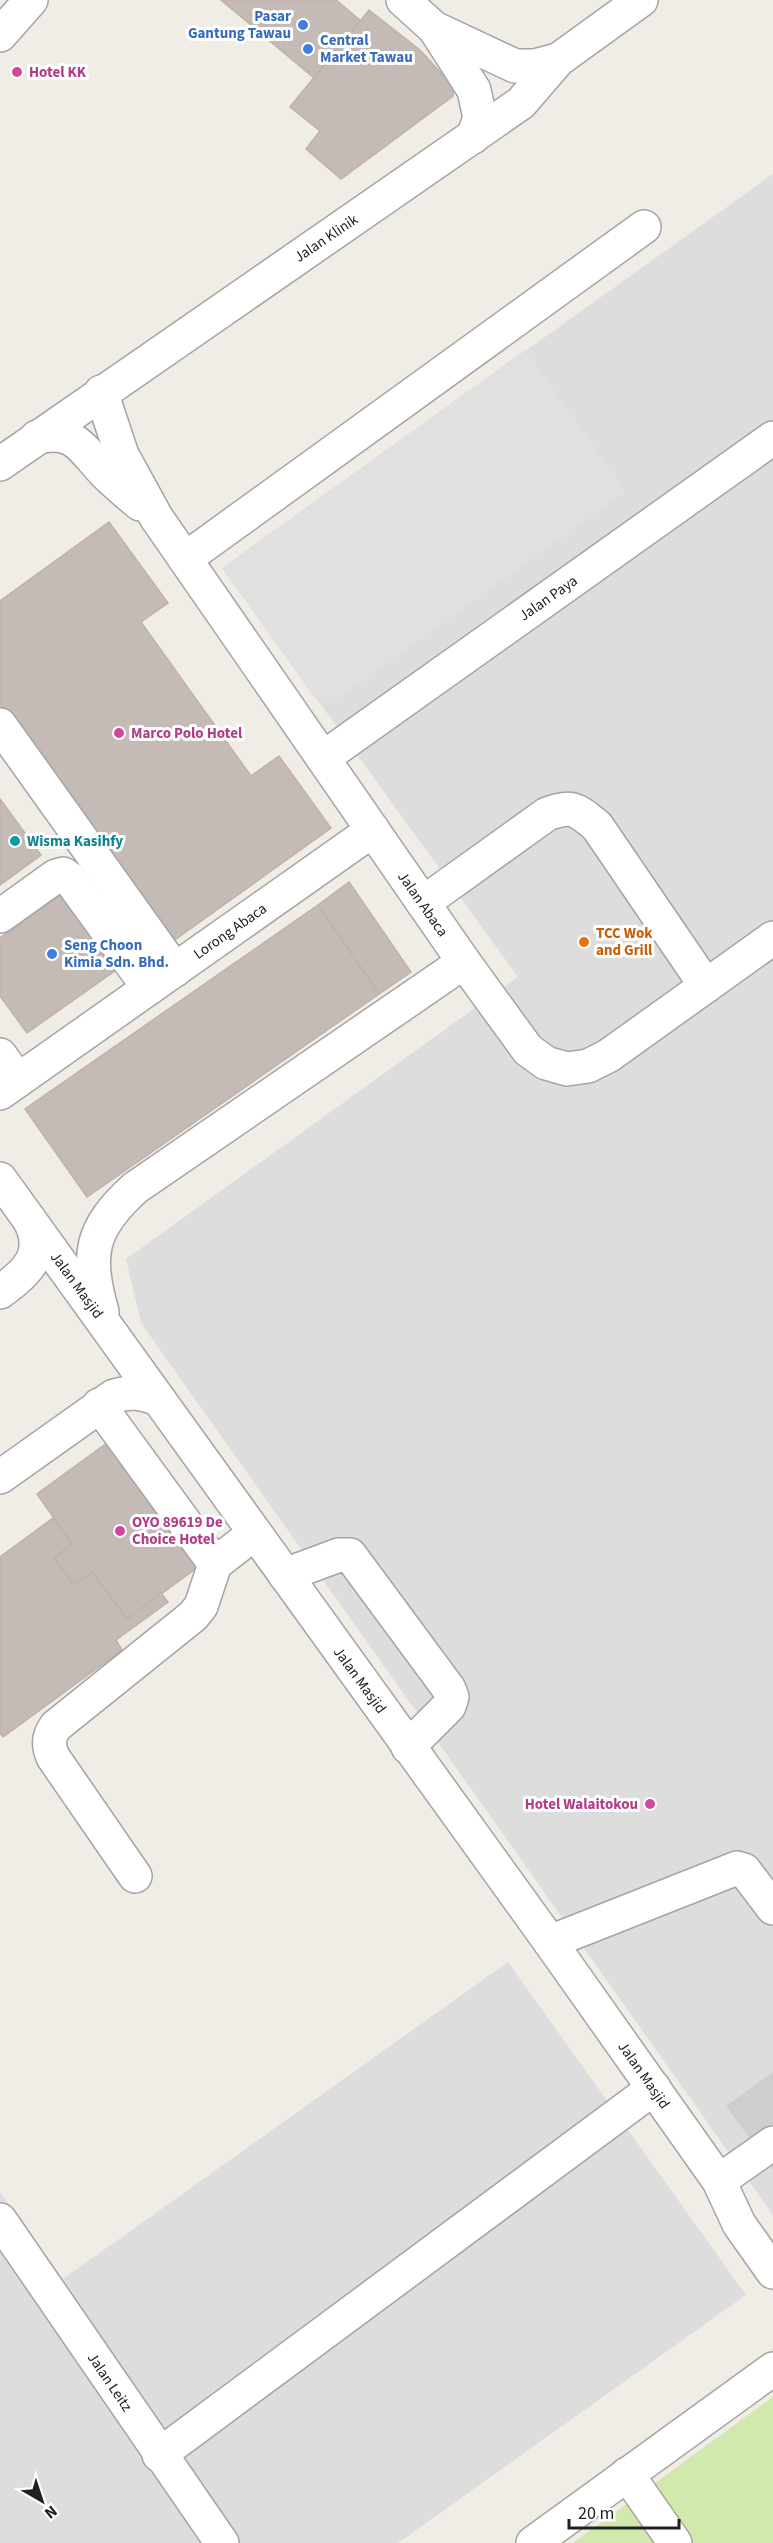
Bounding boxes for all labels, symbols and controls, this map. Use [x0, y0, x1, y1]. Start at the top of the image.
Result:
place label: Pasar Gantung Tawau [188, 6, 291, 44]
marker: Pasar Gantung Tawau [296, 18, 310, 32]
place label: Central Market Tawau [320, 30, 413, 68]
marker: Central Market Tawau [301, 42, 315, 56]
place label: Hotel KK [29, 62, 87, 83]
marker: Hotel KK [10, 65, 24, 79]
street label: Jalan Klinik [290, 209, 363, 267]
street label: Jalan Paya [515, 571, 582, 626]
place label: Marco Polo Hotel [131, 723, 243, 744]
marker: Marco Polo Hotel [112, 726, 126, 740]
place label: Wisma Kasihfy [27, 831, 123, 852]
marker: Wisma Kasihfy [8, 834, 22, 848]
street label: Jalan Abaca [392, 867, 453, 941]
street label: Lorong Abaca [189, 898, 271, 964]
place label: TCC Wok and Grill [596, 923, 653, 961]
place label: Seng Choon Kimia Sdn. Bhd. [64, 935, 169, 973]
marker: TCC Wok and Grill [577, 935, 591, 949]
marker: Seng Choon Kimia Sdn. Bhd. [45, 947, 59, 961]
street label: Jalan Masjid [45, 1248, 108, 1323]
place label: OYO 89619 De Choice Hotel [132, 1512, 223, 1550]
marker: OYO 89619 De Choice Hotel [113, 1524, 127, 1538]
street label: Jalan Masjid [328, 1643, 391, 1718]
place label: Hotel Walaitokou [525, 1794, 638, 1815]
marker: Hotel Walaitokou [643, 1797, 657, 1811]
street label: Jalan Masjid [613, 2037, 675, 2113]
street label: Jalan Leitz [82, 2349, 137, 2416]
north arrow [12, 2471, 72, 2531]
scale bar [569, 2492, 678, 2530]
text: N [40, 2500, 62, 2524]
text: 20 m [578, 2501, 614, 2526]

